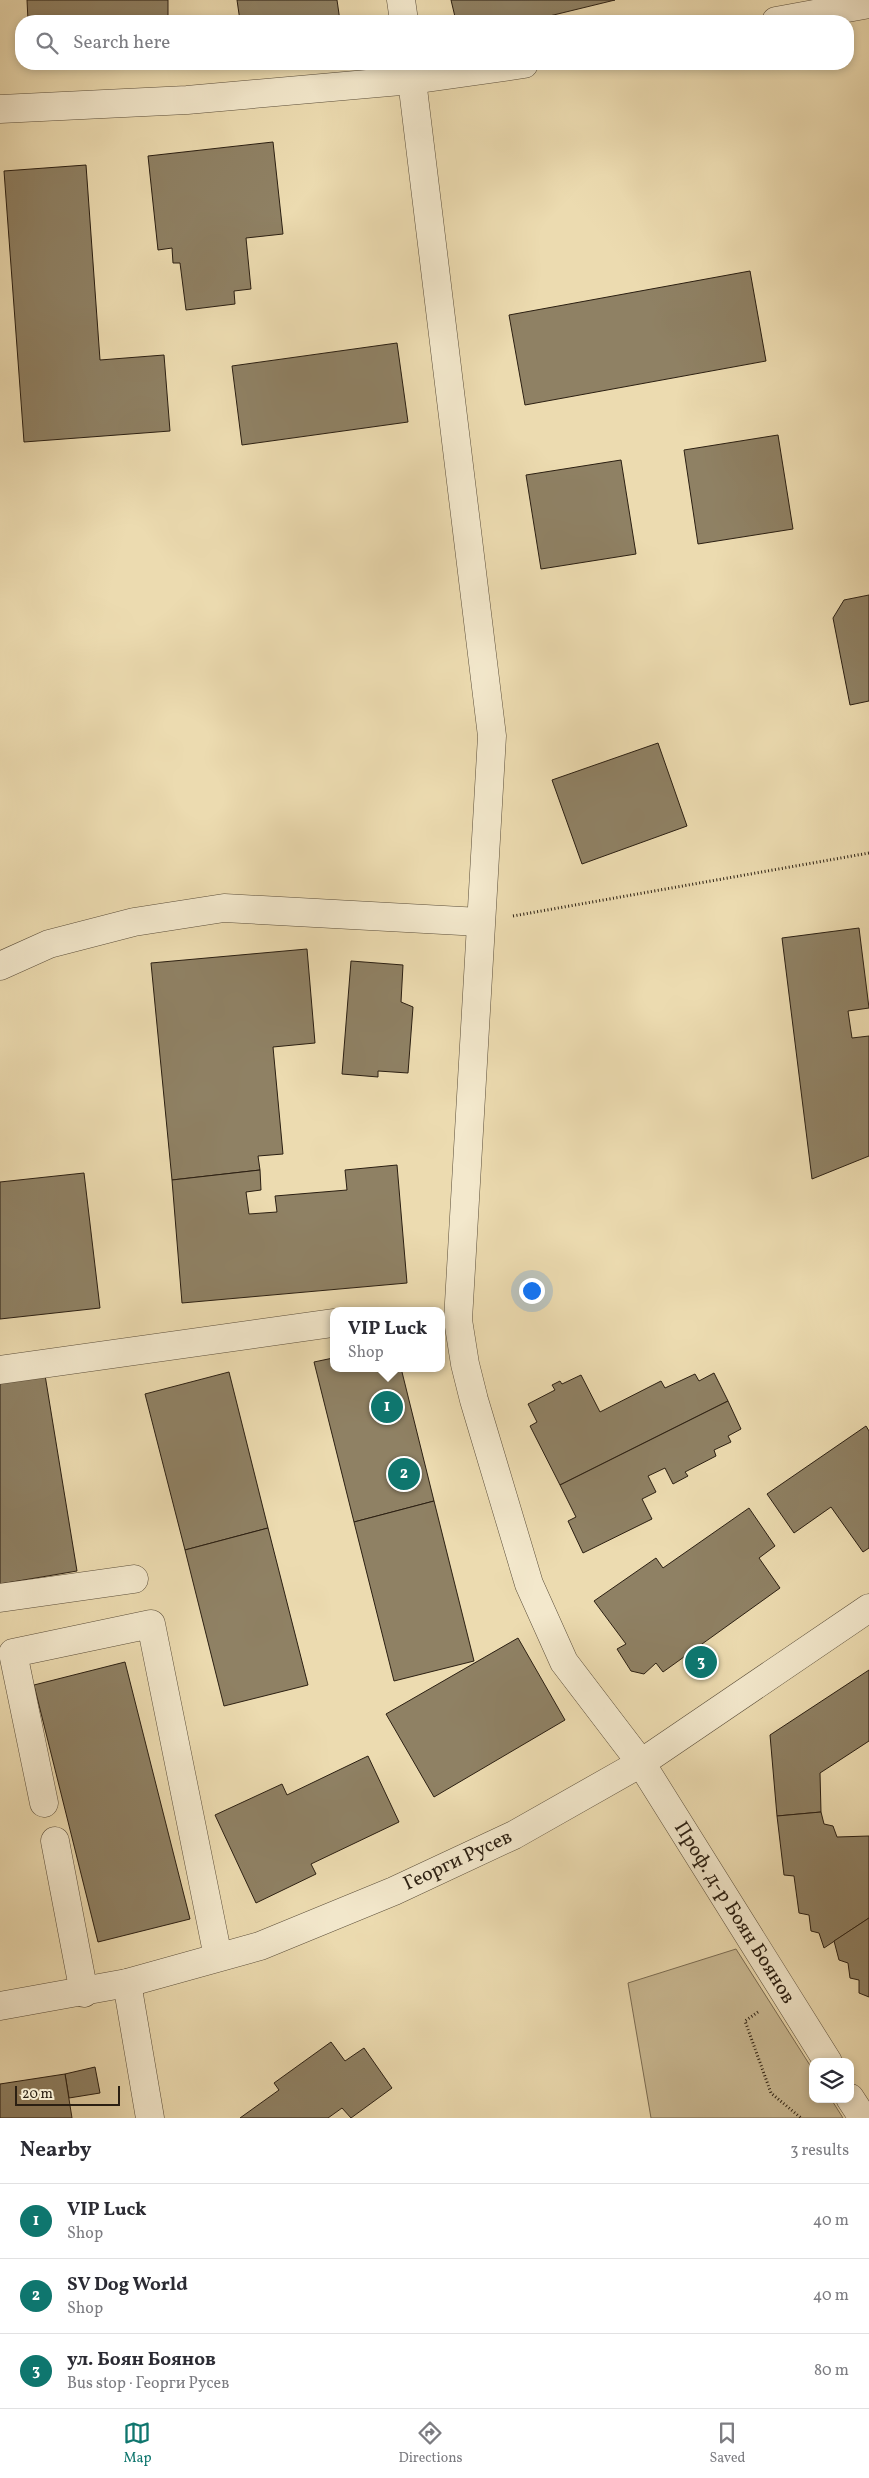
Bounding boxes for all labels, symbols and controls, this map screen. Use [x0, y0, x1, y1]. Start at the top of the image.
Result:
search box [15, 15, 854, 70]
icon: search [33, 29, 61, 57]
text: Search here [73, 30, 170, 56]
your location [519, 1278, 545, 1304]
popup [330, 1307, 445, 1372]
text: VIP Luck [348, 1316, 427, 1342]
text: Shop [348, 1342, 384, 1364]
pin: 1 [371, 1388, 403, 1426]
pin: 2 [388, 1455, 420, 1493]
pin: 3 [685, 1643, 717, 1681]
street label: Проф. д-р Боян Боянов [666, 1816, 802, 2010]
street label: Георги Русев [399, 1824, 517, 1898]
map controls [809, 2058, 854, 2103]
button: layers [809, 2058, 854, 2103]
scale bar [15, 2083, 120, 2106]
text: 20 m [22, 2085, 53, 2104]
text: Nearby [20, 2136, 91, 2165]
text: 3 results [790, 2140, 849, 2162]
text: VIP Luck [67, 2197, 147, 2223]
text: 1 [33, 2210, 39, 2232]
text: 40 m [813, 2210, 849, 2232]
text: Shop [67, 2223, 103, 2245]
text: SV Dog World [67, 2272, 188, 2298]
text: 2 [32, 2285, 40, 2307]
text: 40 m [813, 2285, 849, 2307]
text: Shop [67, 2298, 103, 2320]
text: ул. Боян Боянов [67, 2347, 216, 2373]
text: 3 [32, 2360, 40, 2382]
text: 80 m [814, 2360, 849, 2382]
text: Bus stop · Георги Русев [67, 2373, 229, 2395]
tab: Map [123, 2419, 151, 2468]
tab: Directions [398, 2419, 463, 2468]
tab: Saved [709, 2419, 746, 2468]

